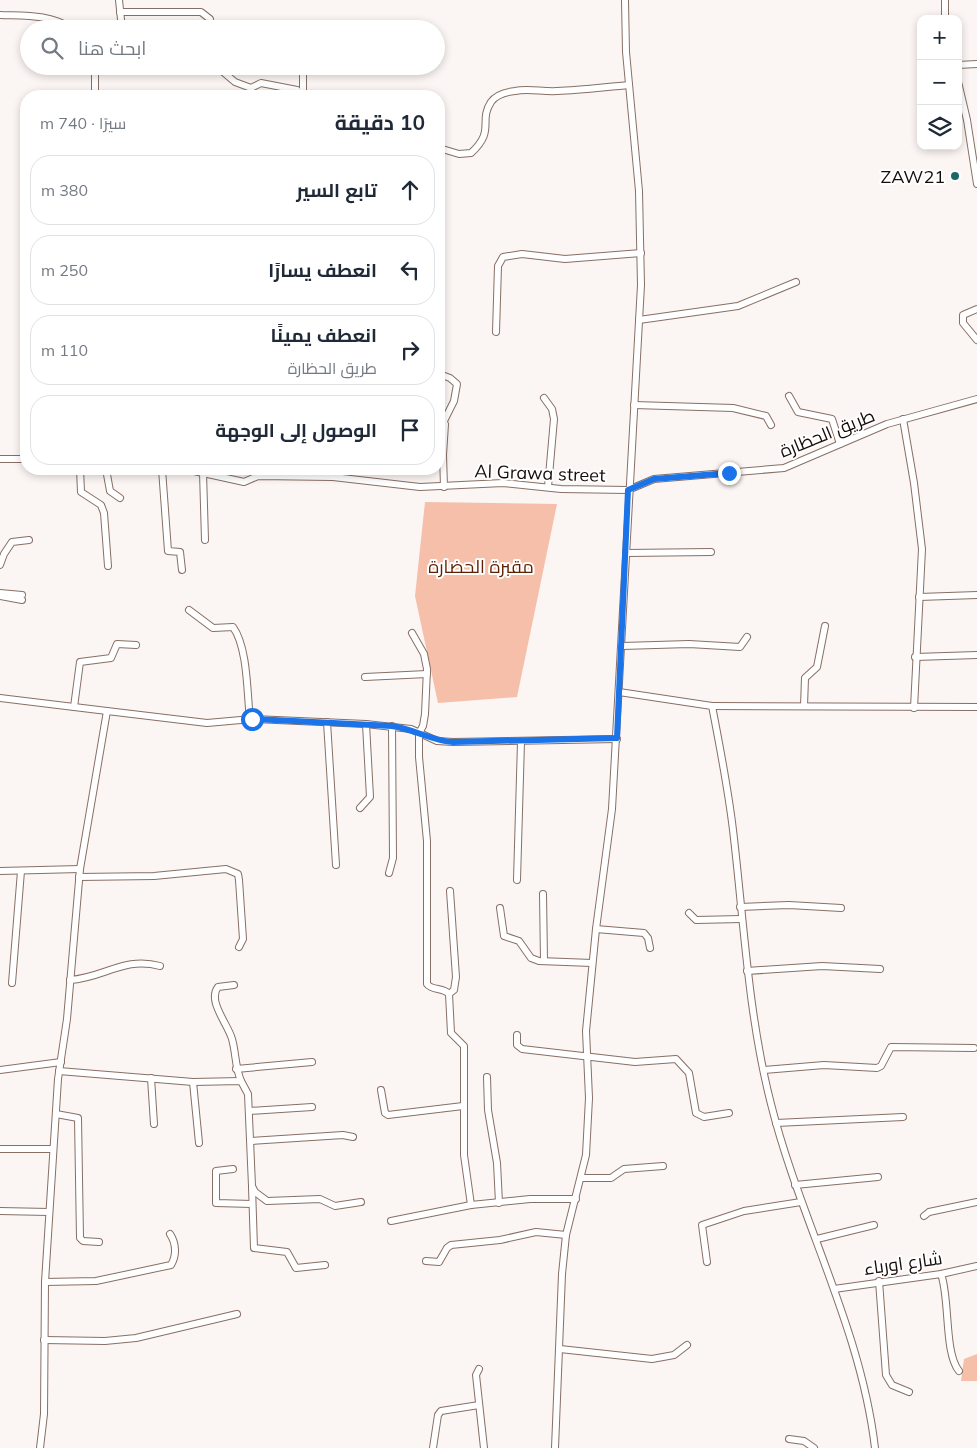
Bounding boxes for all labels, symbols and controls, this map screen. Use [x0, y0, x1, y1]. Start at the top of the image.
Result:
map controls [917, 15, 962, 150]
button: + [917, 15, 962, 60]
search box [20, 20, 445, 75]
icon: search [38, 34, 66, 62]
text: ابحث هنا [78, 36, 146, 60]
button: − [917, 60, 962, 105]
button: layers [917, 105, 962, 150]
text: 10 دقيقة [335, 109, 425, 135]
text: سيرًا · 740 m [40, 113, 126, 133]
place label: ZAW21 [881, 165, 945, 188]
marker: ZAW21 [949, 170, 961, 182]
icon: ahead [396, 176, 424, 204]
text: تابع السير [296, 178, 377, 202]
text: 380 m [41, 180, 88, 200]
icon: left [396, 256, 424, 284]
text: انعطف يسارًا [268, 258, 377, 282]
text: 250 m [41, 260, 88, 280]
text: انعطف يمينًا [271, 323, 377, 347]
icon: right [396, 336, 424, 364]
text: 110 m [41, 340, 88, 360]
text: طريق الحظارة [288, 358, 377, 378]
street label: طريق الحظارة [776, 404, 878, 463]
icon: arrive [396, 416, 424, 444]
text: الوصول إلى الوجهة [215, 418, 377, 442]
street label: Al Grawa street [474, 459, 606, 487]
route end [718, 462, 741, 485]
park label: مقبرة الحضارة [428, 555, 534, 578]
route start [241, 708, 264, 731]
street label: شارع اورباء [862, 1246, 944, 1281]

